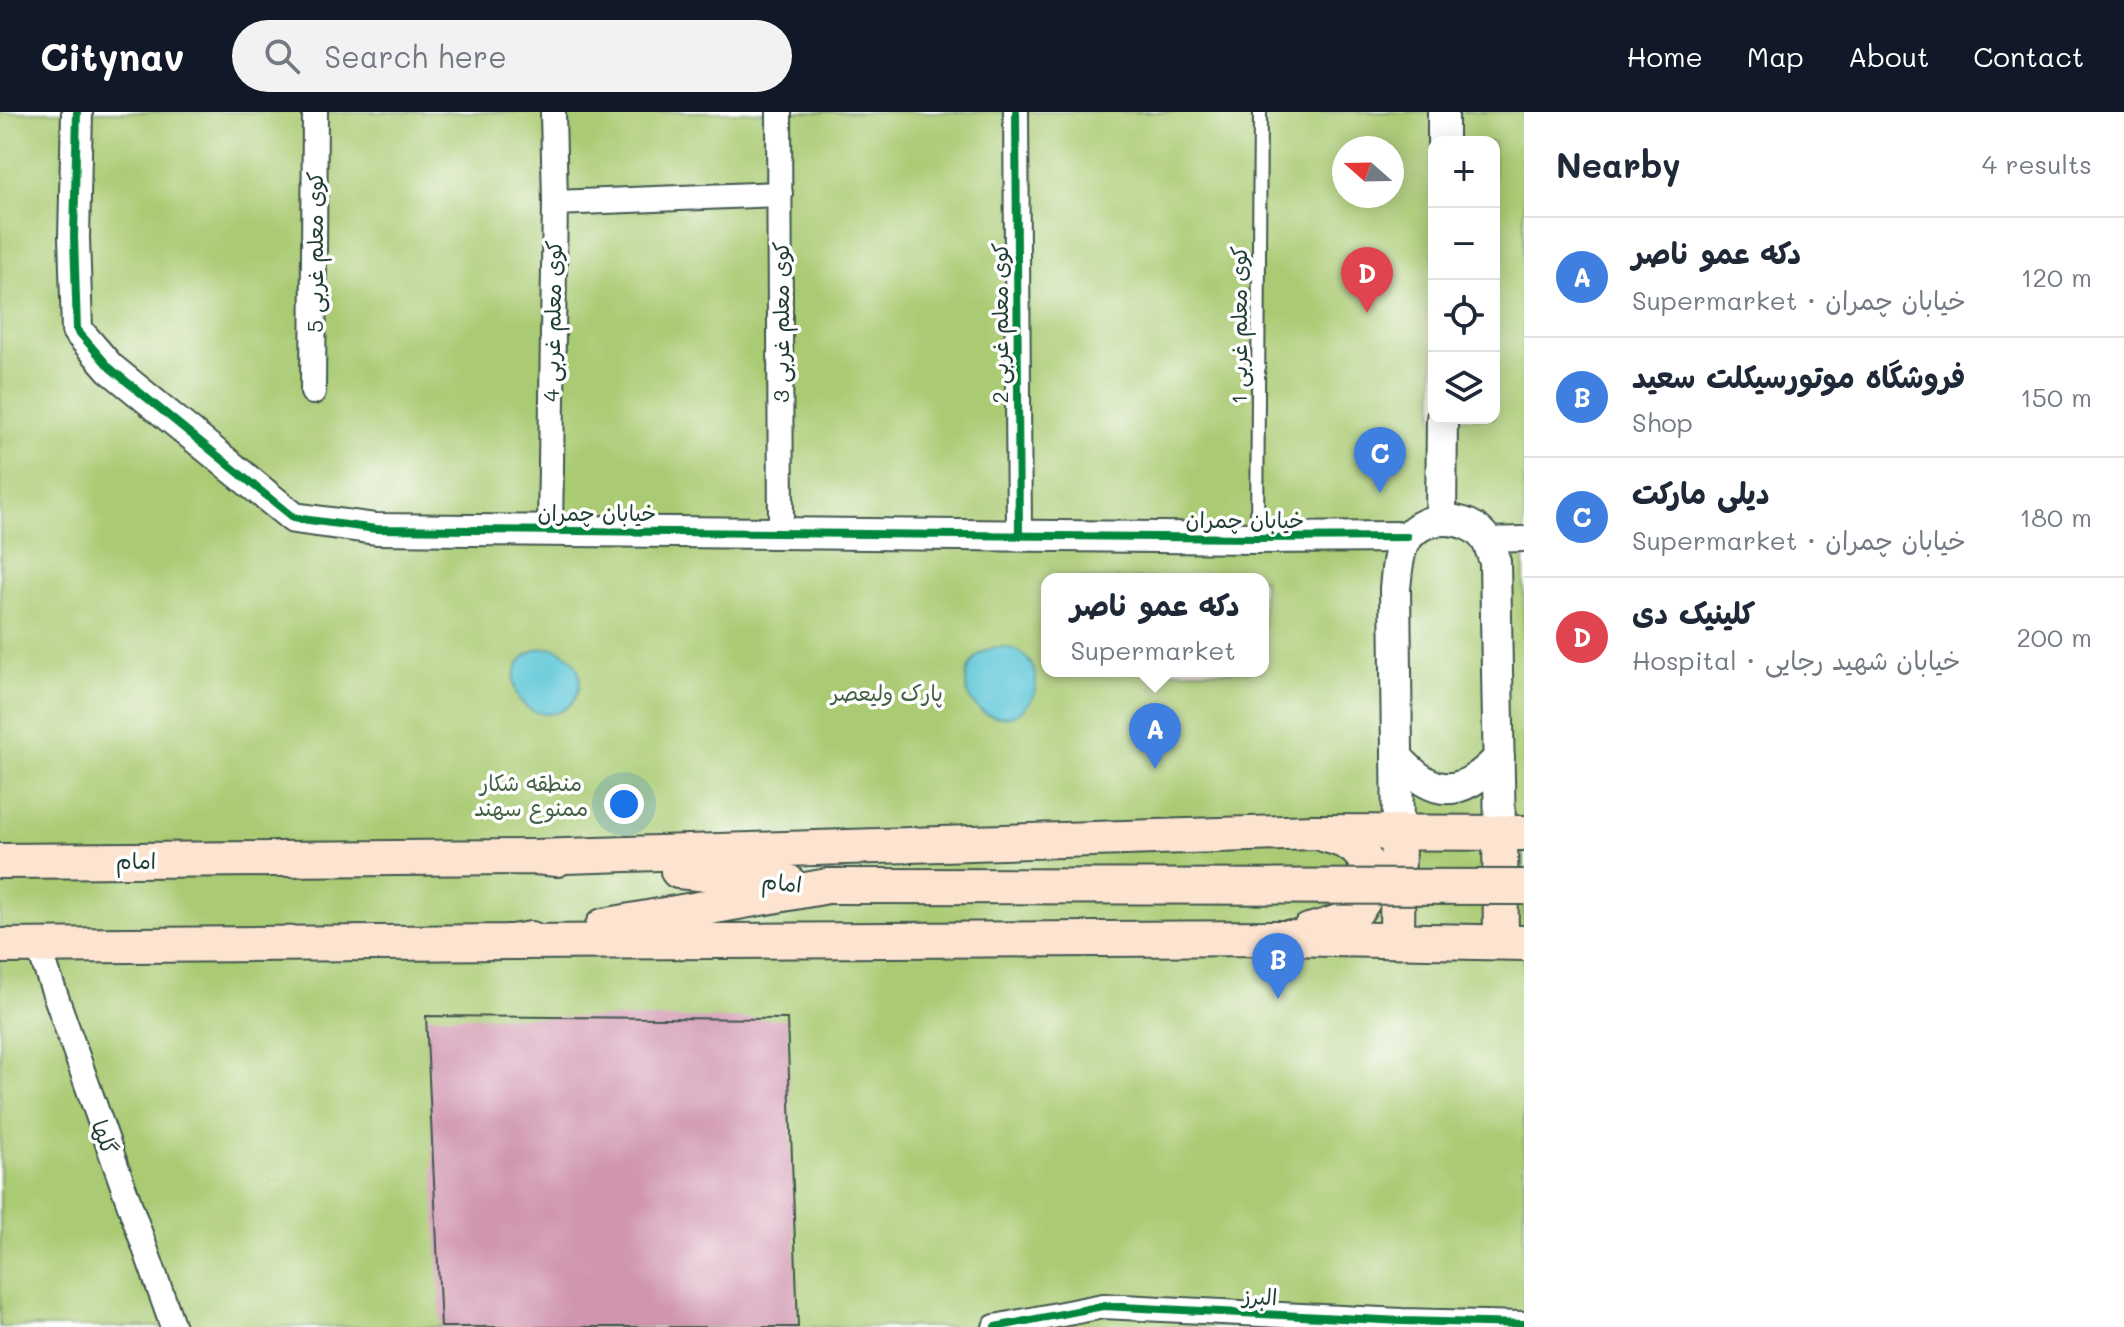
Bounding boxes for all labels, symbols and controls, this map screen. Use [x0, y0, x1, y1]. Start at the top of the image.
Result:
search box [232, 20, 792, 92]
text: Citynav [40, 31, 184, 81]
icon: search [260, 34, 304, 78]
text: Search here [324, 36, 507, 76]
text: Home [1627, 38, 1703, 74]
text: Map [1747, 38, 1804, 74]
text: About [1848, 38, 1929, 74]
text: Contact [1973, 38, 2084, 74]
north arrow [1332, 136, 1404, 208]
map controls [1428, 136, 1500, 424]
button: + [1428, 136, 1500, 208]
text: Nearby [1556, 142, 1681, 187]
text: 4 results [1982, 147, 2092, 181]
street label: کوی معلم غربی 5 [300, 171, 332, 333]
button: − [1428, 208, 1500, 280]
text: دکه عمو ناصر [1632, 232, 1801, 272]
street label: کوی معلم غربی 4 [536, 240, 571, 402]
street label: کوی معلم غربی 3 [766, 241, 798, 403]
street label: کوی معلم غربی 2 [985, 243, 1017, 403]
street label: کوی معلم غربی 1 [1224, 246, 1256, 404]
pin: D [1341, 247, 1393, 313]
text: A [1573, 260, 1591, 294]
text: 120 m [2021, 260, 2092, 294]
button: locate [1428, 280, 1500, 352]
text: Supermarket · خیابان چمران [1632, 283, 1966, 317]
button: layers [1428, 352, 1500, 424]
text: فروشگاه موتورسیکلت سعید [1632, 356, 1965, 396]
text: B [1573, 380, 1591, 414]
text: 150 m [2020, 380, 2092, 414]
text: Shop [1632, 405, 1693, 439]
pin: C [1354, 427, 1406, 493]
text: دیلی مارکت [1632, 472, 1770, 512]
street label: خیابان چمران [538, 498, 656, 527]
text: C [1572, 500, 1592, 534]
text: 180 m [2020, 500, 2092, 534]
street label: خیابان چمران [1186, 505, 1304, 534]
text: Supermarket · خیابان چمران [1632, 523, 1966, 557]
popup [1041, 573, 1269, 677]
text: دکه عمو ناصر [1070, 584, 1240, 624]
text: کلینیک دی [1632, 592, 1755, 632]
text: D [1573, 620, 1591, 654]
text: 200 m [2016, 620, 2092, 654]
text: Supermarket [1070, 633, 1236, 667]
text: Hospital · خیابان شهید رجایی [1632, 643, 1961, 677]
park label: پارک ولیعصر [829, 678, 943, 708]
pin: A [1129, 703, 1181, 769]
park label: منطقه شکار ممنوع سهند [474, 768, 588, 824]
your location [604, 784, 644, 824]
street label: امام [116, 846, 156, 878]
street label: امام [760, 865, 804, 902]
pin: B [1252, 933, 1304, 999]
street label: گلها [85, 1116, 125, 1158]
street label: البرز [1240, 1281, 1278, 1311]

